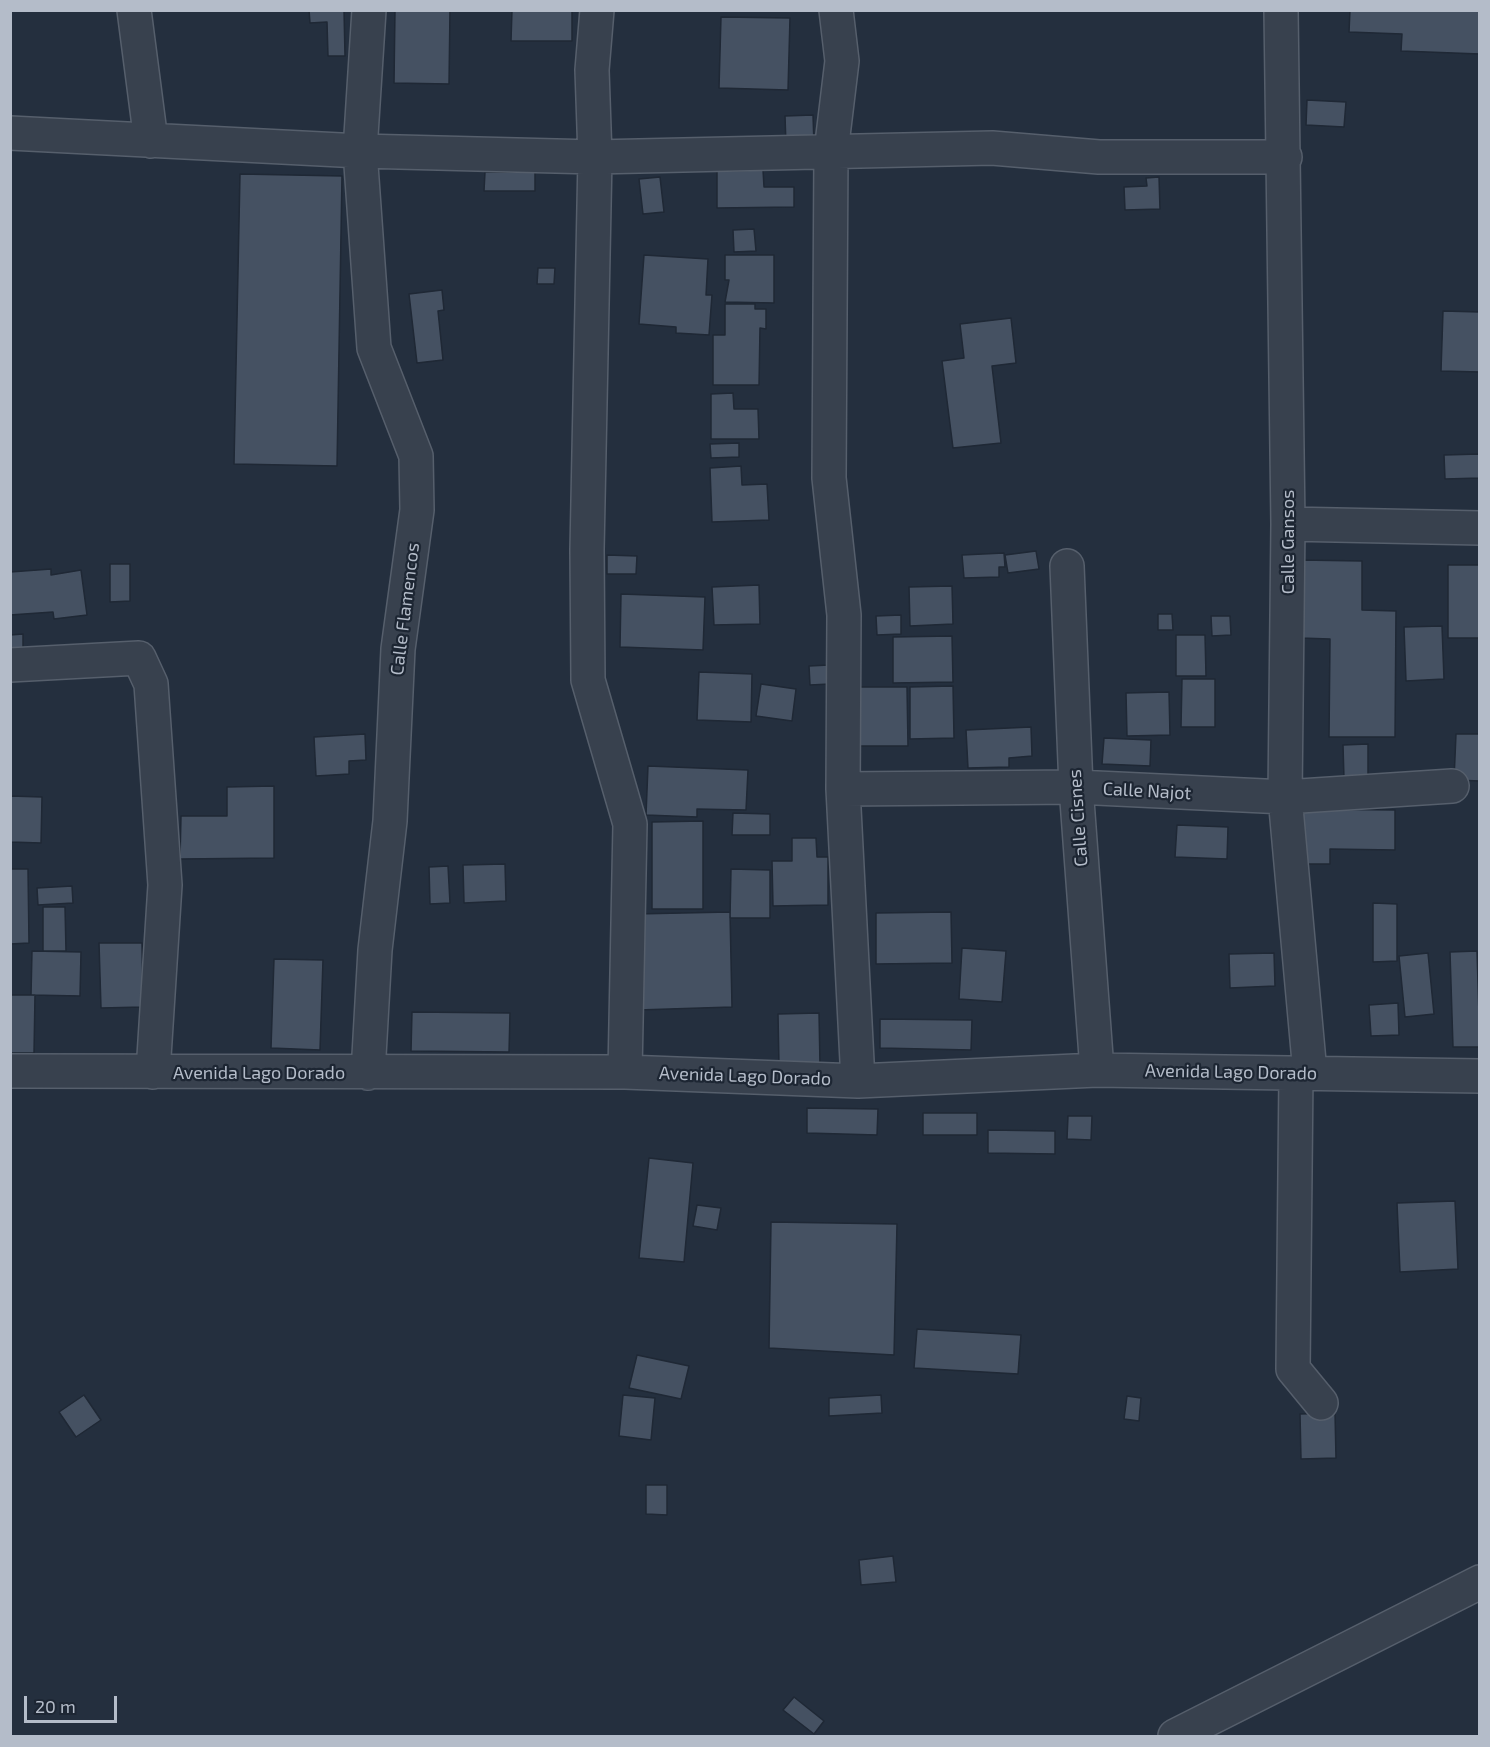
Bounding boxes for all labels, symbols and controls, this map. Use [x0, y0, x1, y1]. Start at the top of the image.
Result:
street label: Calle Gansos [1277, 490, 1299, 594]
street label: Calle Flamencos [386, 541, 424, 677]
street label: Calle Cisnes [1064, 769, 1092, 867]
street label: Calle Najot [1102, 778, 1192, 804]
street label: Avenida Lago Dorado [1145, 1060, 1317, 1084]
street label: Avenida Lago Dorado [173, 1062, 345, 1084]
street label: Avenida Lago Dorado [659, 1062, 831, 1090]
scale bar [27, 1684, 120, 1722]
text: 20 m [35, 1695, 76, 1717]

